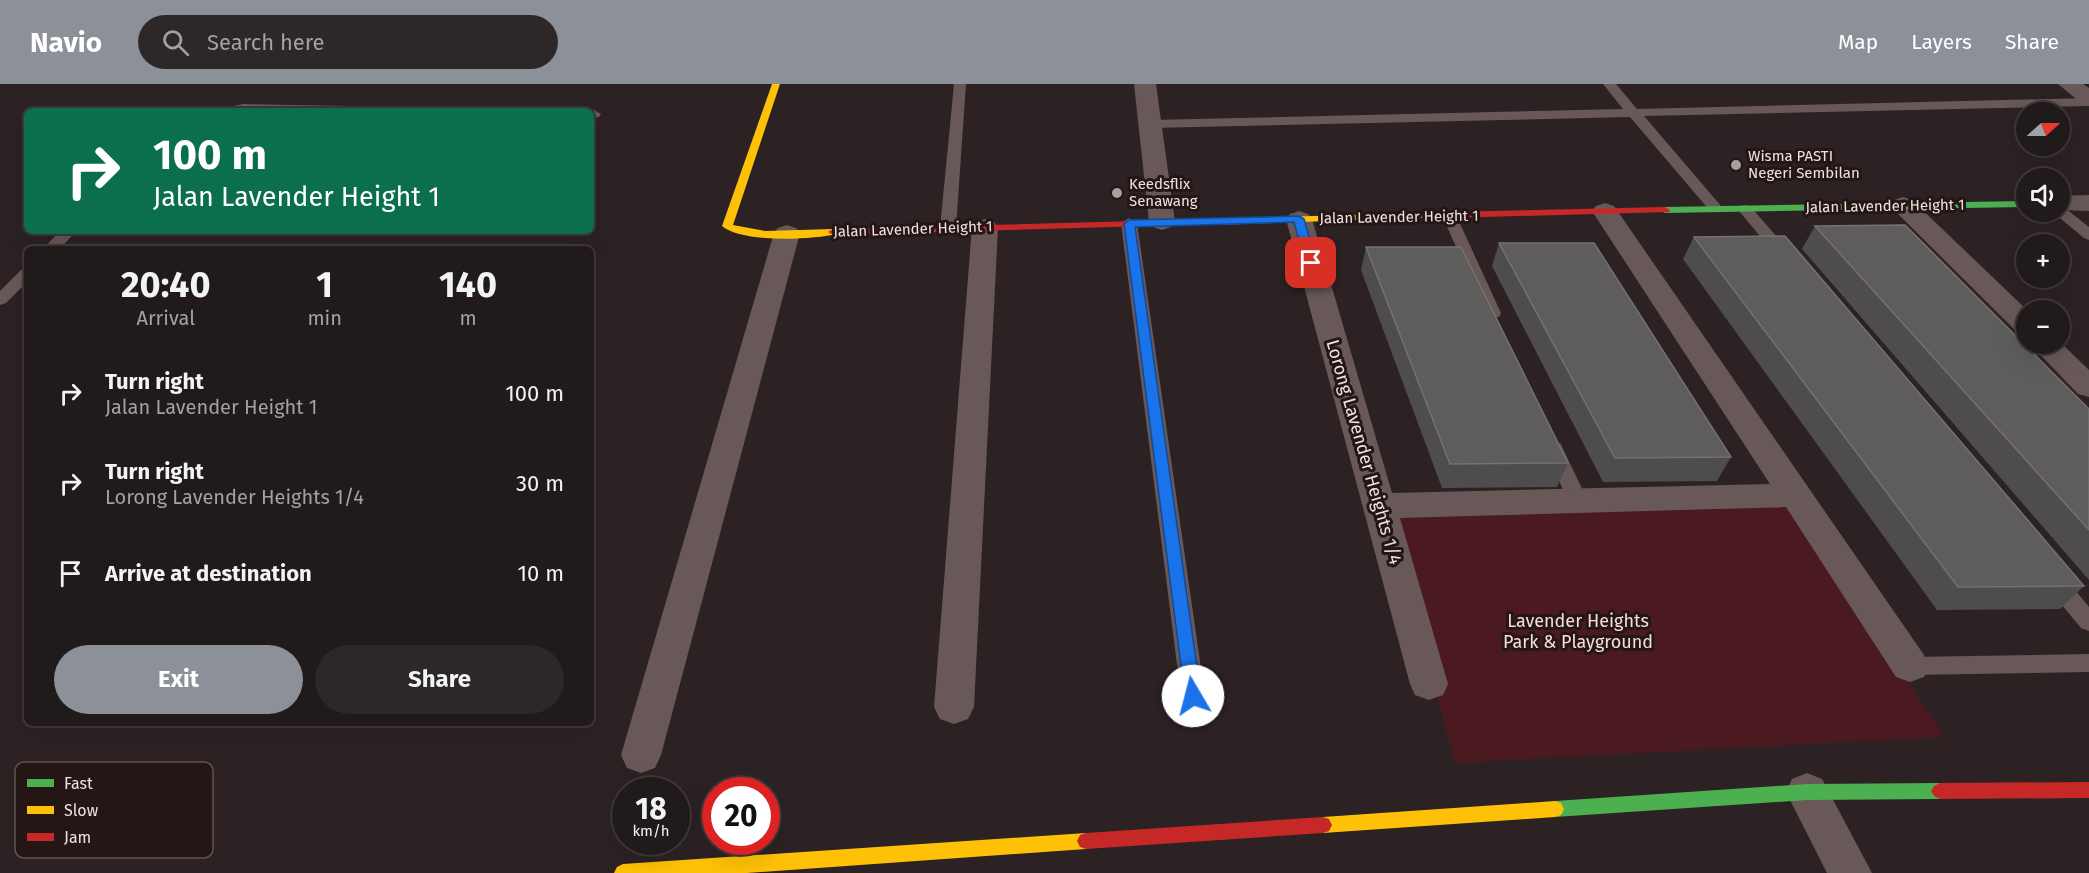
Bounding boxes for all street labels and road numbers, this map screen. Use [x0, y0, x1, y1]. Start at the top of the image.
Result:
street label: Jalan Lavender Height 1 [1805, 196, 1965, 216]
street label: Jalan Lavender Height 1 [1319, 207, 1479, 227]
street label: Jalan Lavender Height 1 [833, 217, 993, 241]
street label: Lorong Lavender Heights 1/4 [1321, 337, 1407, 567]

